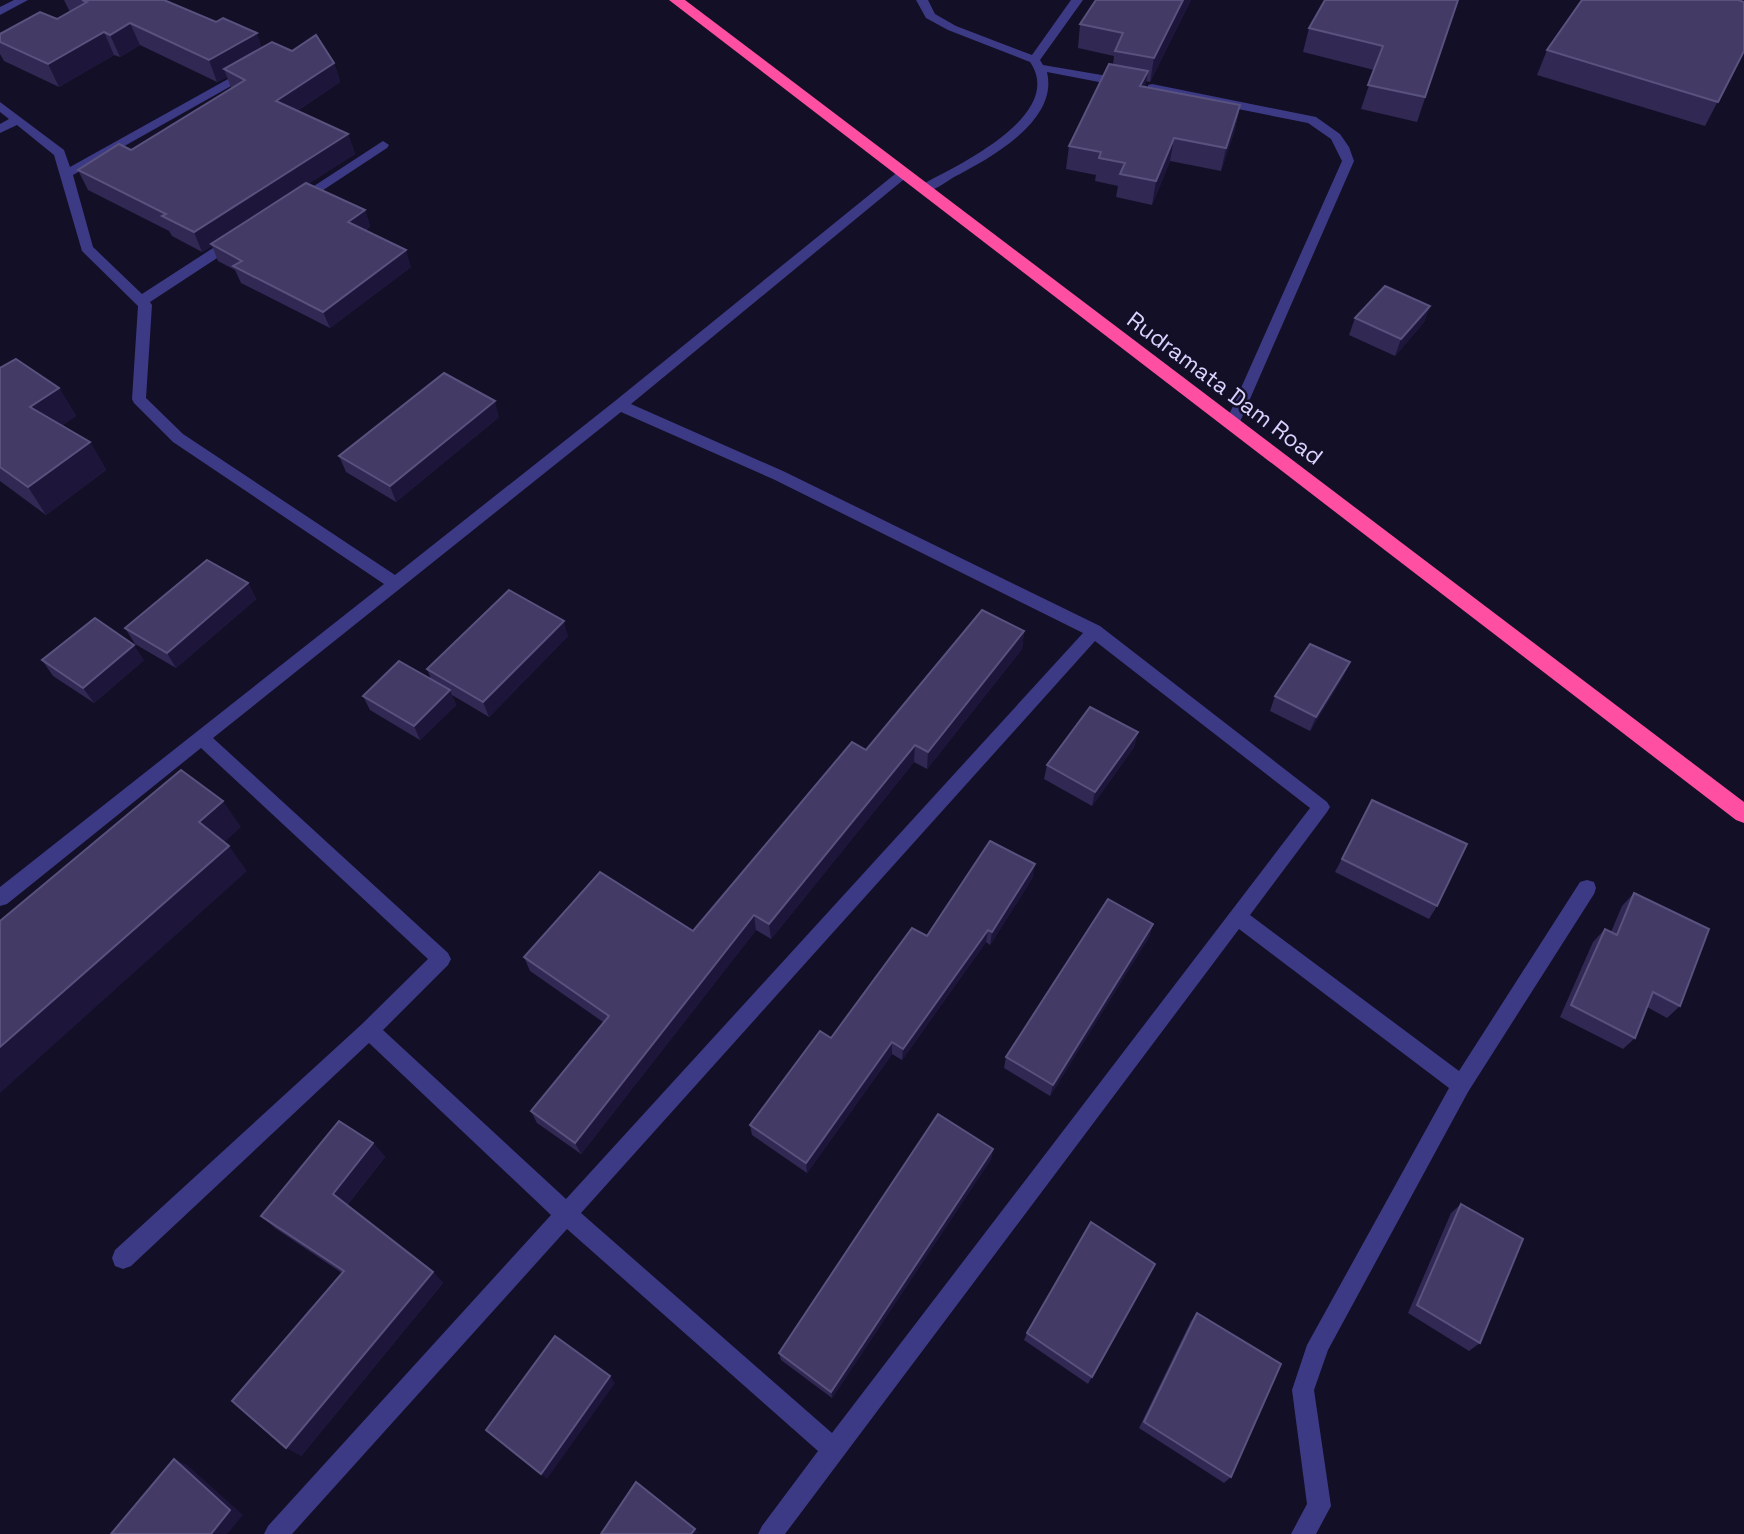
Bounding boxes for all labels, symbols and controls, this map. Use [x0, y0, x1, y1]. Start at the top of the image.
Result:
street label: Rudramata Dam Road [1121, 305, 1329, 471]

